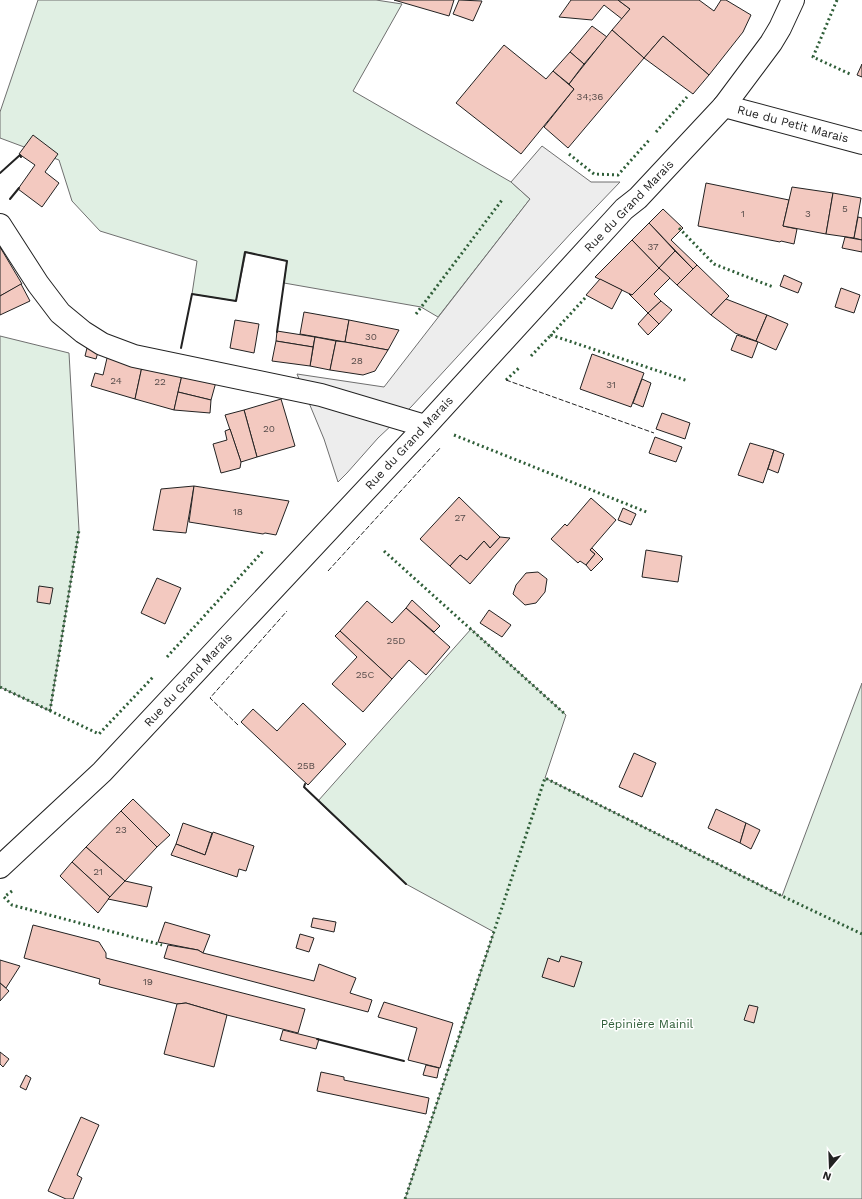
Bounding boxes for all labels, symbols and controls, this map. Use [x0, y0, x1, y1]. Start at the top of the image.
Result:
house number: 34;36 [577, 91, 603, 102]
street label: Rue du Petit Marais [736, 102, 850, 146]
street label: Rue du Grand Marais [581, 157, 677, 255]
house number: 5 [842, 203, 848, 214]
house number: 1 [741, 208, 745, 219]
house number: 3 [805, 208, 811, 219]
house number: 37 [647, 241, 659, 252]
house number: 30 [365, 331, 377, 342]
house number: 28 [351, 355, 363, 366]
house number: 24 [110, 375, 122, 386]
house number: 22 [154, 376, 166, 387]
house number: 31 [606, 379, 616, 390]
street label: Rue du Grand Marais [362, 393, 456, 493]
house number: 20 [263, 423, 275, 434]
house number: 18 [233, 506, 243, 517]
house number: 27 [454, 512, 466, 523]
street label: Rue du Grand Marais [141, 630, 235, 730]
house number: 25D [387, 635, 405, 646]
house number: 25C [356, 669, 374, 680]
house number: 25B [297, 760, 315, 771]
house number: 23 [115, 824, 127, 835]
house number: 21 [93, 866, 103, 877]
house number: 19 [143, 976, 153, 987]
park label: Pépinière Mainil [601, 1017, 694, 1031]
north arrow [810, 1147, 850, 1187]
text: N [821, 1169, 833, 1183]

